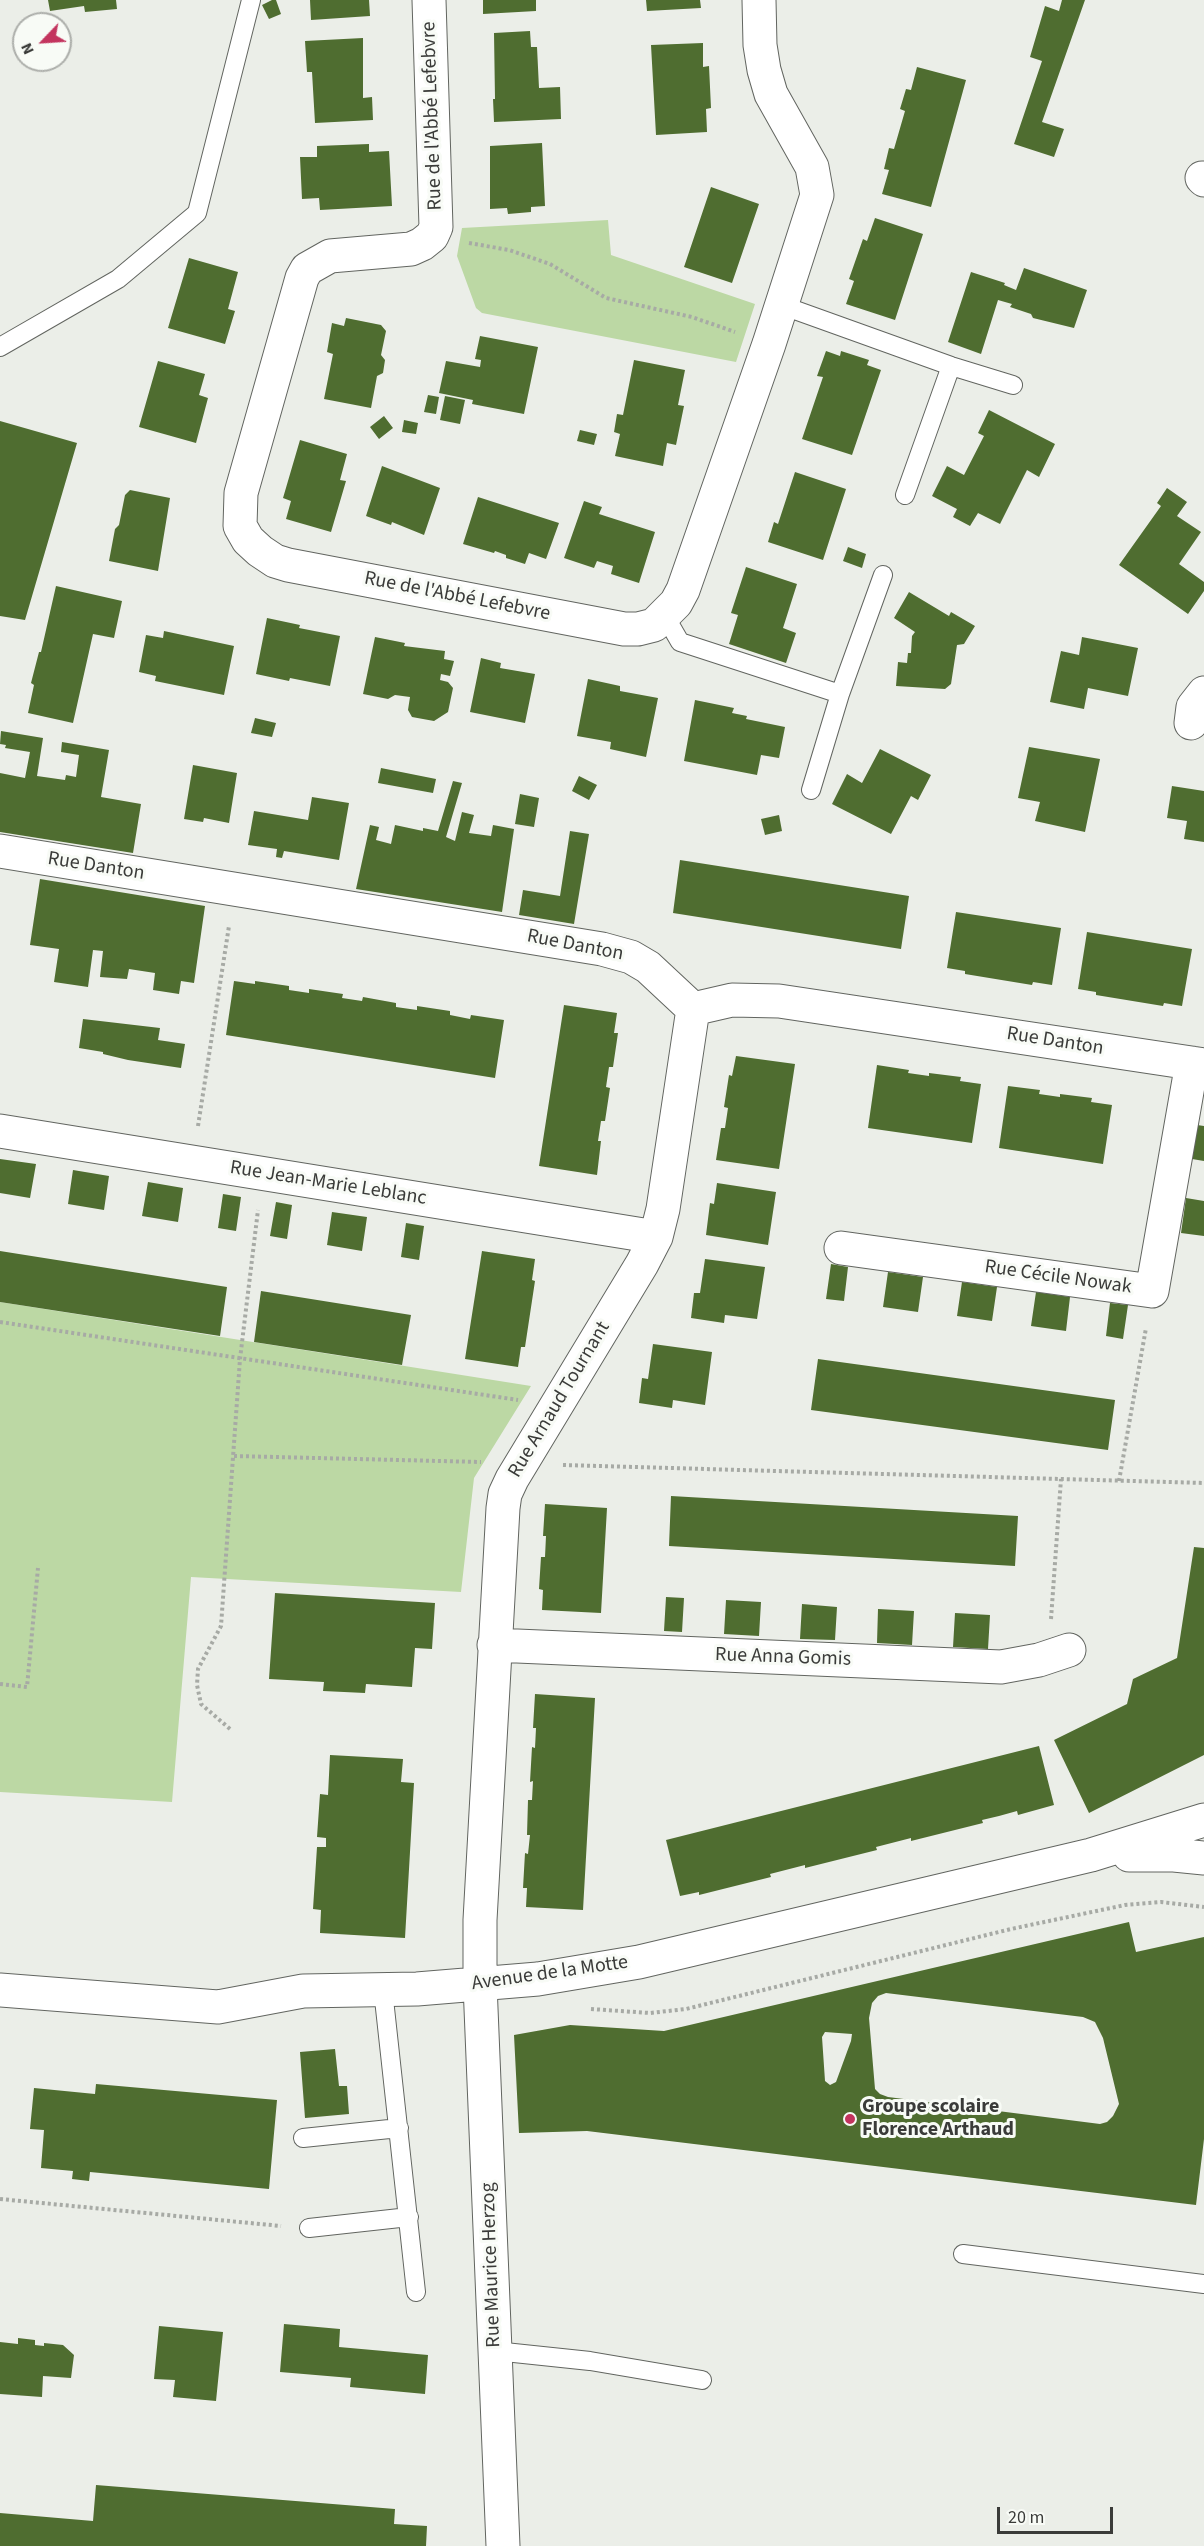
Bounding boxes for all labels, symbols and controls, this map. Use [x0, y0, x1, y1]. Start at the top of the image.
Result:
north arrow [12, 12, 72, 72]
street label: Rue de l'Abbé Lefebvre [418, 21, 448, 211]
text: N [15, 39, 40, 58]
street label: Rue de l'Abbé Lefebvre [362, 567, 552, 627]
street label: Rue Danton [46, 848, 146, 886]
street label: Rue Danton [525, 925, 625, 967]
street label: Rue Danton [1005, 1023, 1105, 1061]
street label: Rue Jean-Marie Leblanc [228, 1157, 428, 1211]
street label: Rue Cécile Nowak [983, 1256, 1133, 1300]
street label: Rue Arnaud Tournant [504, 1318, 616, 1482]
street label: Rue Anna Gomis [715, 1644, 851, 1672]
street label: Avenue de la Motte [470, 1951, 630, 1997]
place label: Groupe scolaire Florence Arthaud [862, 2096, 1014, 2143]
marker: Groupe scolaire Florence Arthaud [843, 2112, 857, 2126]
street label: Rue Maurice Herzog [477, 2182, 507, 2348]
scale bar [1000, 2495, 1116, 2533]
text: 20 m [1008, 2505, 1044, 2530]

